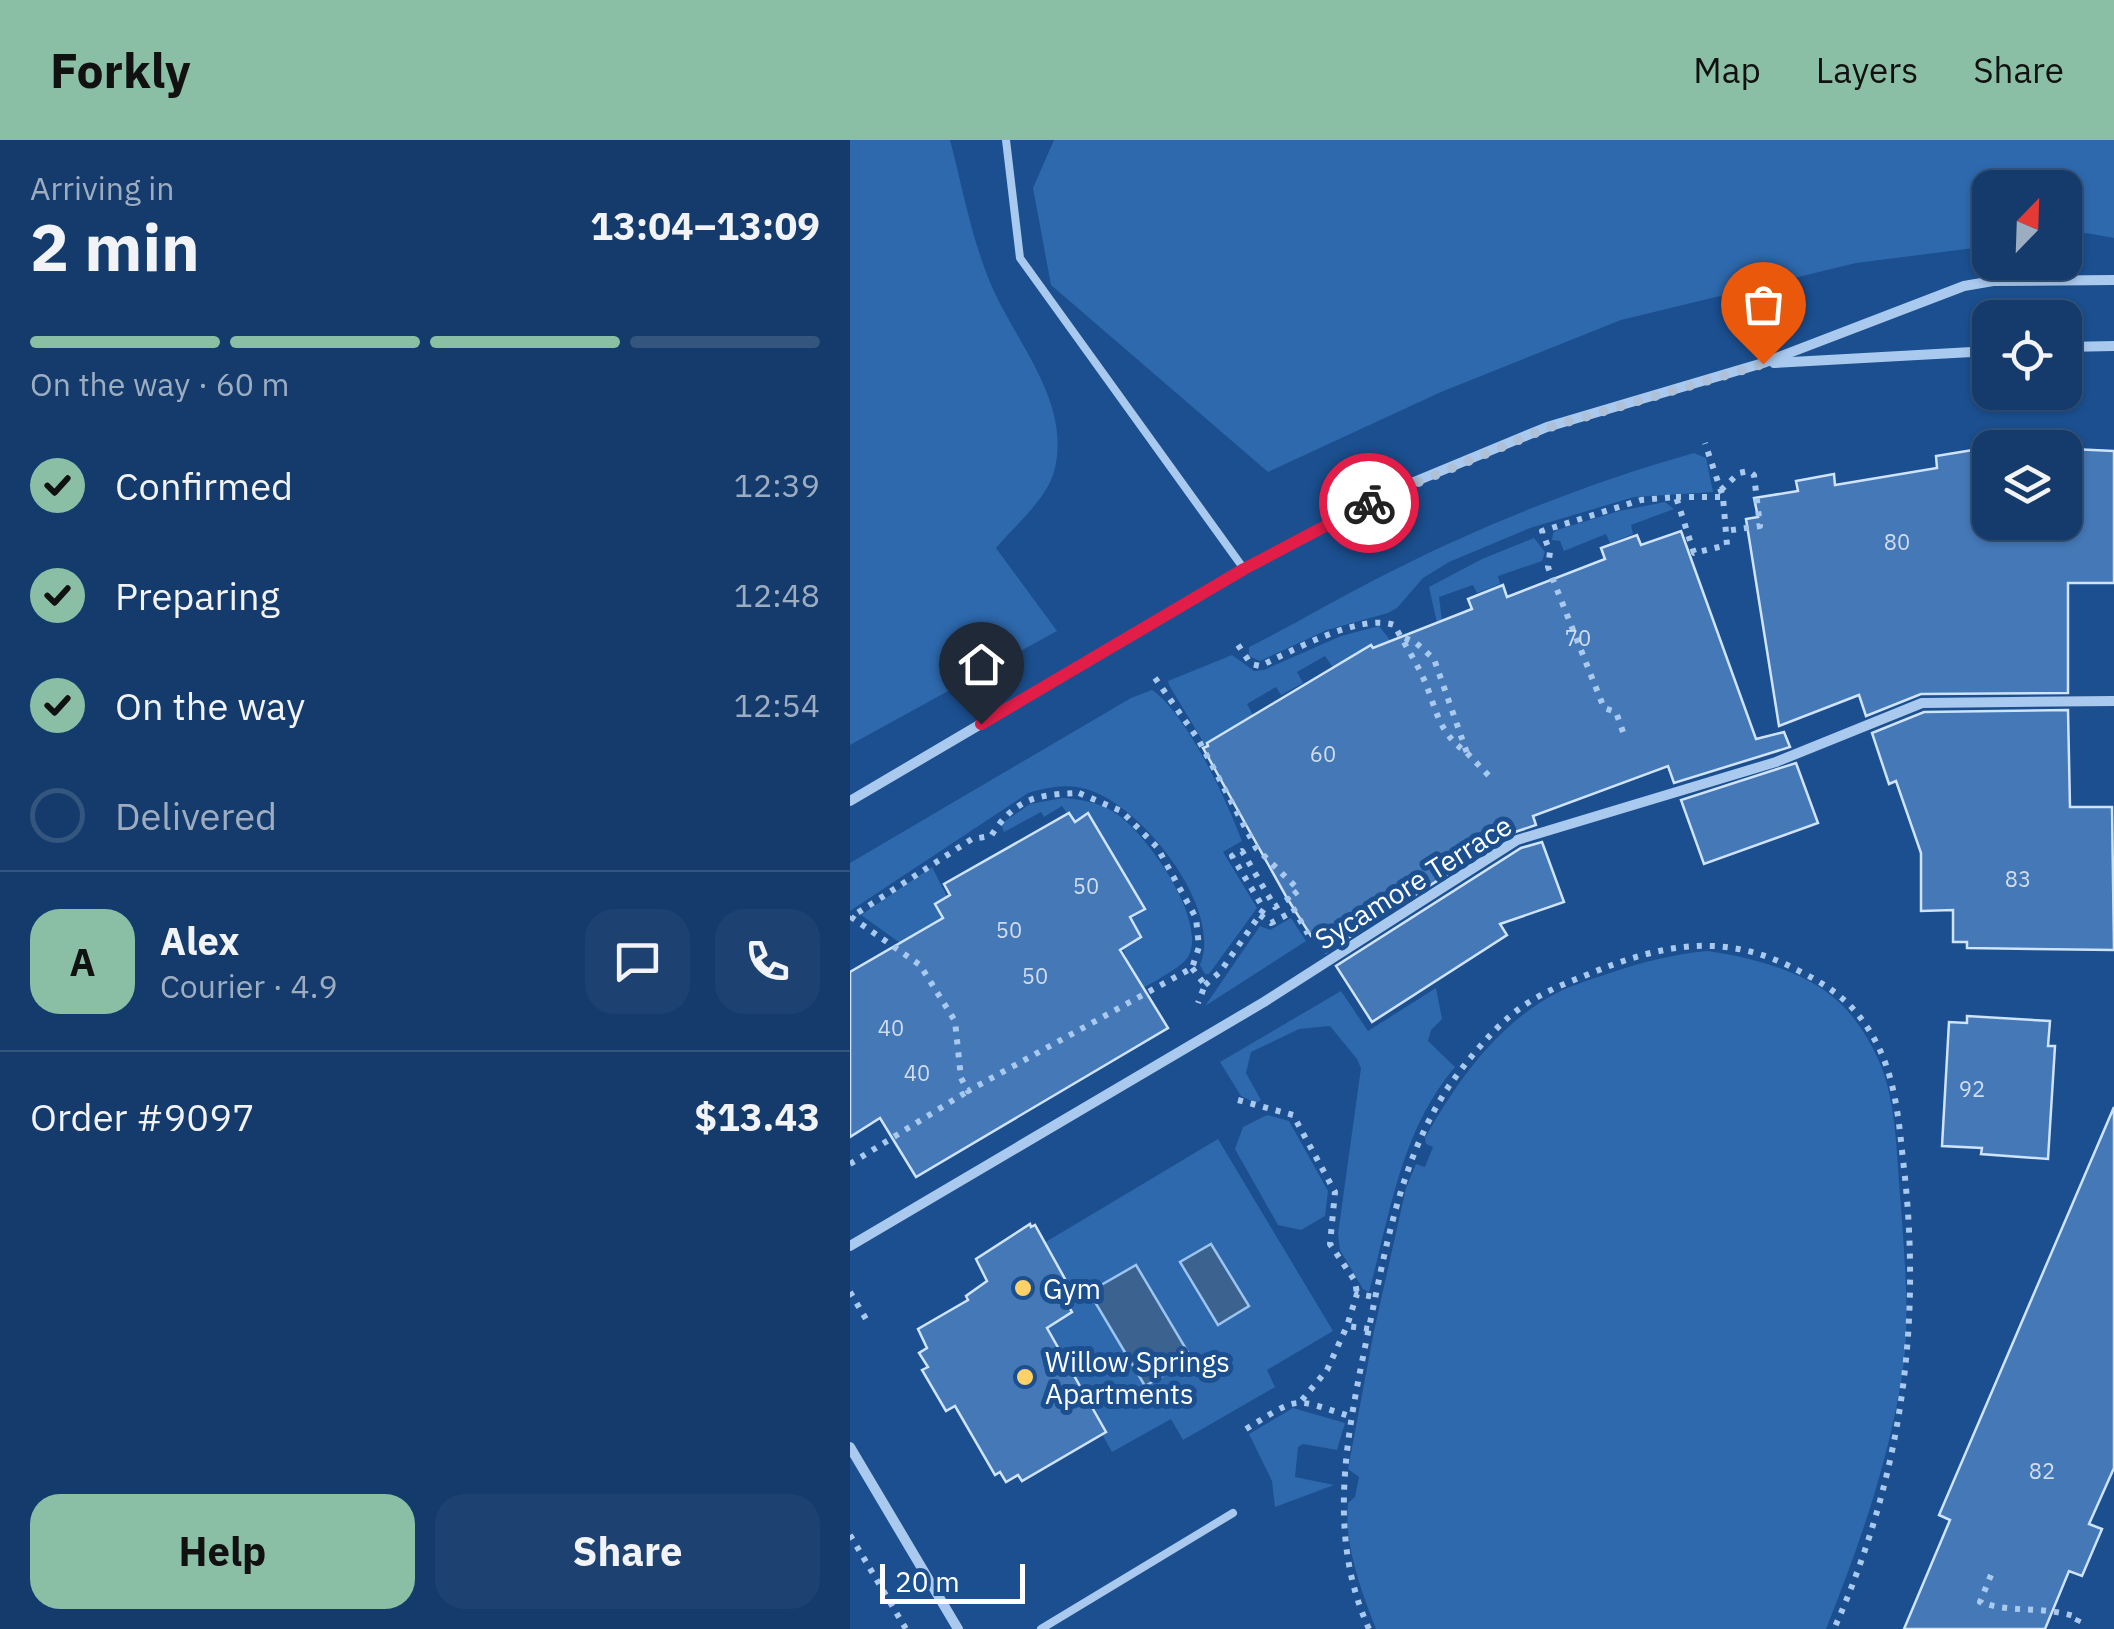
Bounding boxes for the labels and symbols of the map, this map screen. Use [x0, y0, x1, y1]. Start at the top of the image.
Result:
north arrow [1972, 170, 2082, 280]
pin [1721, 262, 1806, 365]
courier [1319, 453, 1419, 553]
house number: 80 [1884, 527, 1910, 556]
pin [939, 622, 1024, 725]
house number: 70 [1565, 623, 1591, 652]
house number: 60 [1310, 739, 1336, 768]
street label: Sycamore Terrace [1308, 807, 1518, 957]
house number: 83 [2005, 864, 2031, 893]
house number: 50 [1073, 871, 1099, 900]
house number: 50 [996, 915, 1022, 944]
house number: 50 [1022, 961, 1048, 990]
house number: 40 [878, 1013, 904, 1042]
house number: 40 [904, 1058, 930, 1087]
house number: 92 [1959, 1074, 1985, 1103]
place label: Gym [1043, 1270, 1101, 1307]
marker: Gym [1012, 1277, 1034, 1299]
place label: Willow Springs Apartments [1045, 1343, 1230, 1412]
marker: Willow Springs Apartments [1014, 1366, 1036, 1388]
house number: 82 [2029, 1456, 2055, 1485]
scale bar [880, 1559, 1025, 1604]

